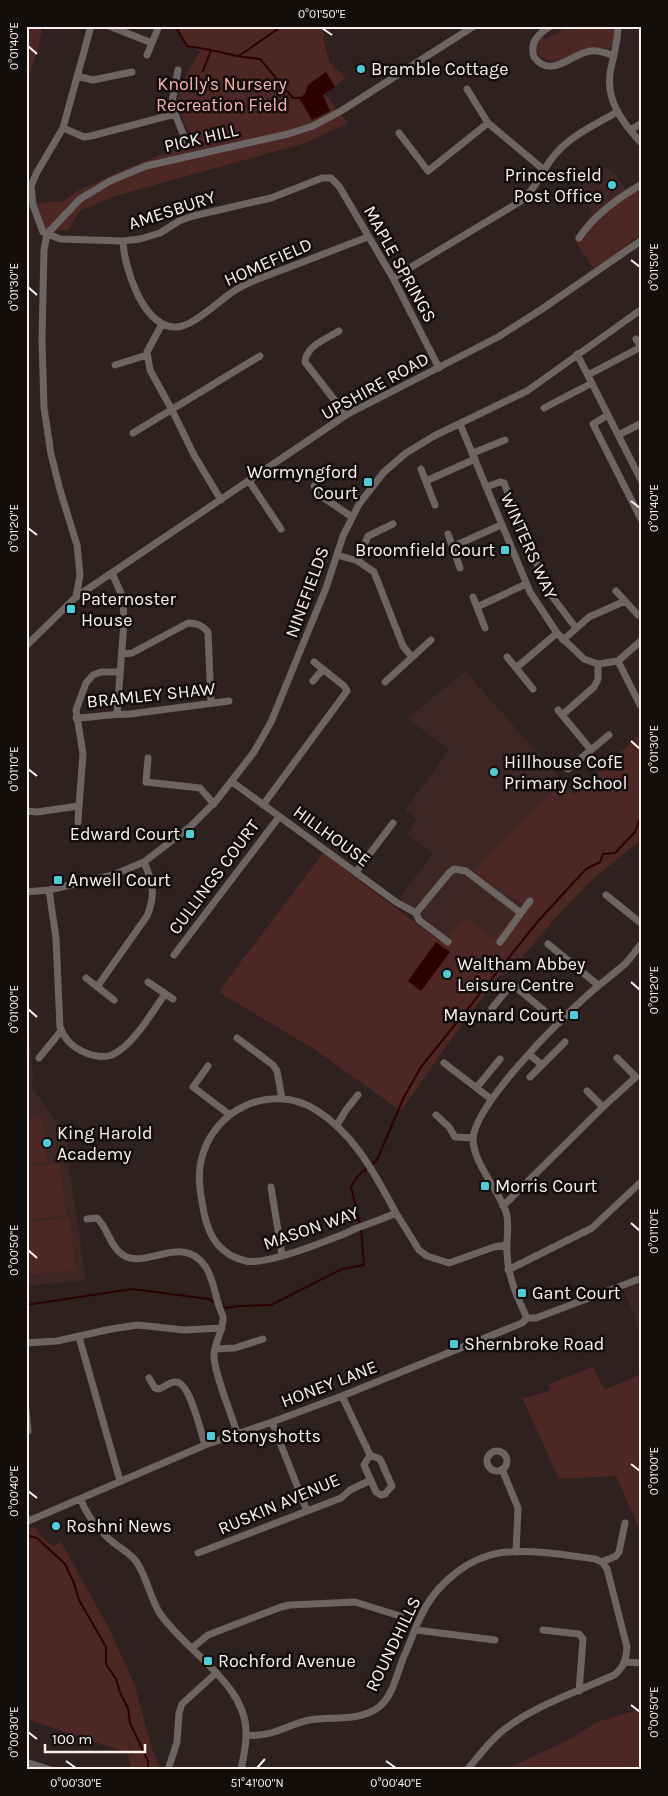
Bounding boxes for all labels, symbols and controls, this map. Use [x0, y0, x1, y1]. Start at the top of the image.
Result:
text: 0°01'50"E [298, 7, 346, 21]
text: 0°01'40"E [7, 22, 21, 70]
place label: Bramble Cottage [371, 58, 508, 80]
marker: Bramble Cottage [355, 63, 367, 75]
park label: Knolly's Nursery Recreation Field [156, 73, 288, 116]
street label: PICK HILL [162, 119, 241, 157]
place label: Princesfield Post Office [505, 164, 602, 207]
marker: Princesfield Post Office [606, 179, 618, 191]
street label: AMESBURY [126, 186, 219, 234]
street label: MAPLE SPRINGS [359, 202, 441, 326]
street label: HOMEFIELD [221, 233, 315, 291]
text: 0°01'50"E [647, 243, 661, 291]
text: 0°01'30"E [7, 263, 21, 311]
street label: UPSHIRE ROAD [317, 347, 433, 425]
place label: Wormyngford Court [247, 461, 358, 504]
marker: Wormyngford Court [362, 476, 374, 488]
text: 0°01'40"E [647, 484, 661, 532]
street label: WINTERS WAY [496, 489, 562, 603]
text: 0°01'20"E [7, 504, 21, 552]
place label: Broomfield Court [355, 539, 495, 561]
street label: NINEFIELDS [280, 543, 334, 641]
marker: Broomfield Court [499, 544, 511, 556]
place label: Paternoster House [81, 588, 177, 631]
marker: Paternoster House [65, 603, 77, 615]
street label: BRAMLEY SHAW [86, 677, 216, 713]
text: 0°01'30"E [647, 725, 661, 773]
text: 0°01'10"E [7, 746, 21, 792]
place label: Hillhouse CofE Primary School [504, 751, 628, 794]
marker: Hillhouse CofE Primary School [488, 766, 500, 778]
street label: HILLHOUSE [289, 801, 375, 871]
street label: CULLINGS COURT [164, 815, 264, 939]
place label: Edward Court [70, 823, 180, 845]
marker: Edward Court [184, 828, 196, 840]
place label: Anwell Court [68, 869, 171, 891]
marker: Anwell Court [52, 874, 64, 886]
place label: Waltham Abbey Leisure Centre [457, 953, 586, 996]
text: 0°01'20"E [647, 966, 661, 1014]
marker: Waltham Abbey Leisure Centre [441, 968, 453, 980]
text: 0°01'00"E [7, 985, 21, 1033]
place label: Maynard Court [443, 1004, 564, 1026]
marker: Maynard Court [568, 1009, 580, 1021]
place label: King Harold Academy [57, 1122, 153, 1165]
marker: King Harold Academy [41, 1137, 53, 1149]
place label: Morris Court [495, 1175, 597, 1197]
marker: Morris Court [479, 1180, 491, 1192]
street label: MASON WAY [260, 1201, 362, 1255]
text: 0°01'10"E [647, 1208, 661, 1254]
text: 0°00'50"E [7, 1224, 21, 1276]
place label: Gant Court [532, 1282, 621, 1304]
marker: Gant Court [516, 1287, 528, 1299]
place label: Shernbroke Road [464, 1333, 604, 1355]
marker: Shernbroke Road [448, 1338, 460, 1350]
street label: HONEY LANE [278, 1356, 380, 1412]
place label: Stonyshotts [221, 1425, 321, 1447]
marker: Stonyshotts [205, 1430, 217, 1442]
text: 0°01'00"E [647, 1447, 661, 1495]
text: 0°00'40"E [7, 1465, 21, 1517]
street label: RUSKIN AVENUE [215, 1468, 343, 1540]
place label: Roshni News [66, 1515, 172, 1537]
marker: Roshni News [50, 1520, 62, 1532]
street label: ROUNDHILLS [360, 1593, 426, 1695]
place label: Rochford Avenue [218, 1650, 356, 1672]
marker: Rochford Avenue [202, 1655, 214, 1667]
text: 0°00'50"E [647, 1686, 661, 1738]
text: 0°00'30"E [7, 1706, 21, 1758]
scale bar [45, 1721, 145, 1753]
text: 100 m [52, 1730, 92, 1748]
text: 0°00'30"E [50, 1776, 102, 1790]
text: 51°41'00"N [230, 1776, 284, 1790]
text: 0°00'40"E [370, 1776, 422, 1790]

